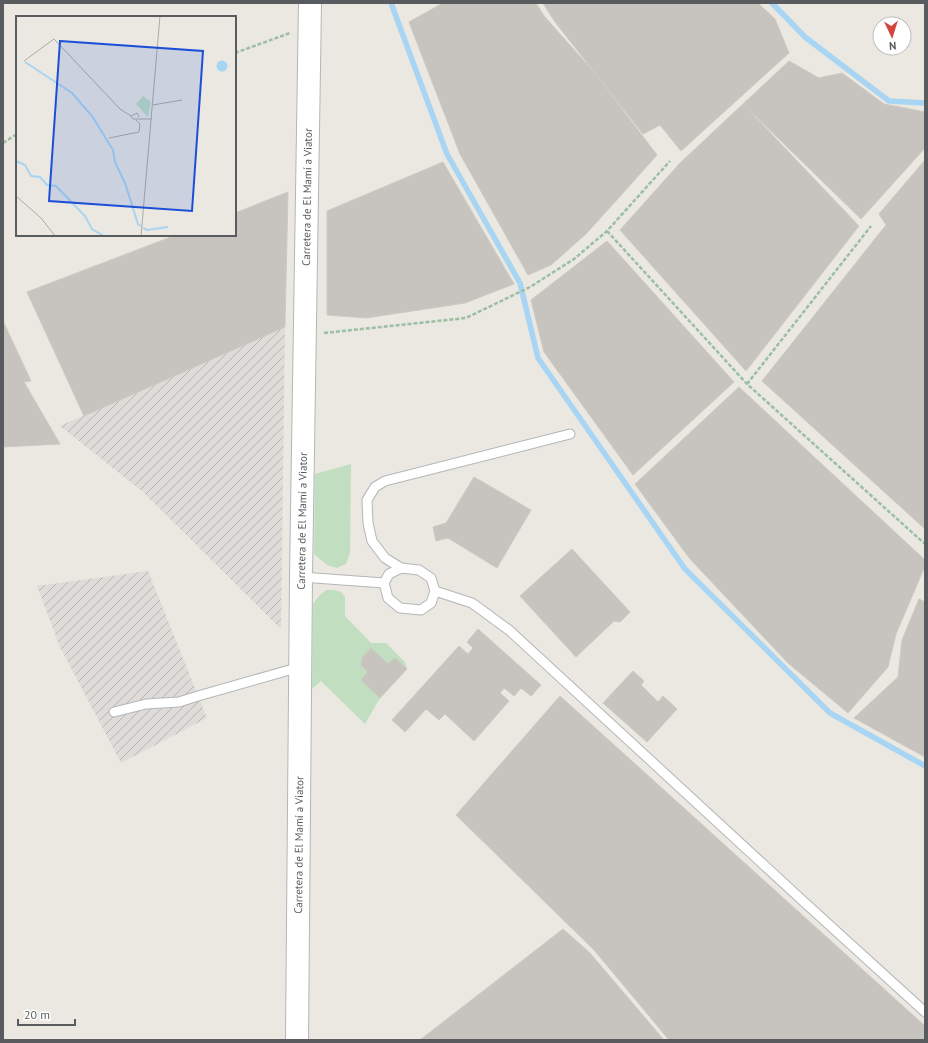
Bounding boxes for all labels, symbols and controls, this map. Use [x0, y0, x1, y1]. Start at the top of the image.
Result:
inset map [16, 16, 236, 236]
north arrow [872, 16, 912, 56]
text: N [889, 39, 897, 53]
street label: Carretera de El Mamí a Viator [299, 128, 315, 266]
street label: Carretera de El Mamí a Viator [294, 452, 310, 590]
street label: Carretera de El Mamí a Viator [291, 776, 306, 914]
scale bar [18, 1001, 75, 1027]
text: 20 m [24, 1007, 50, 1022]

